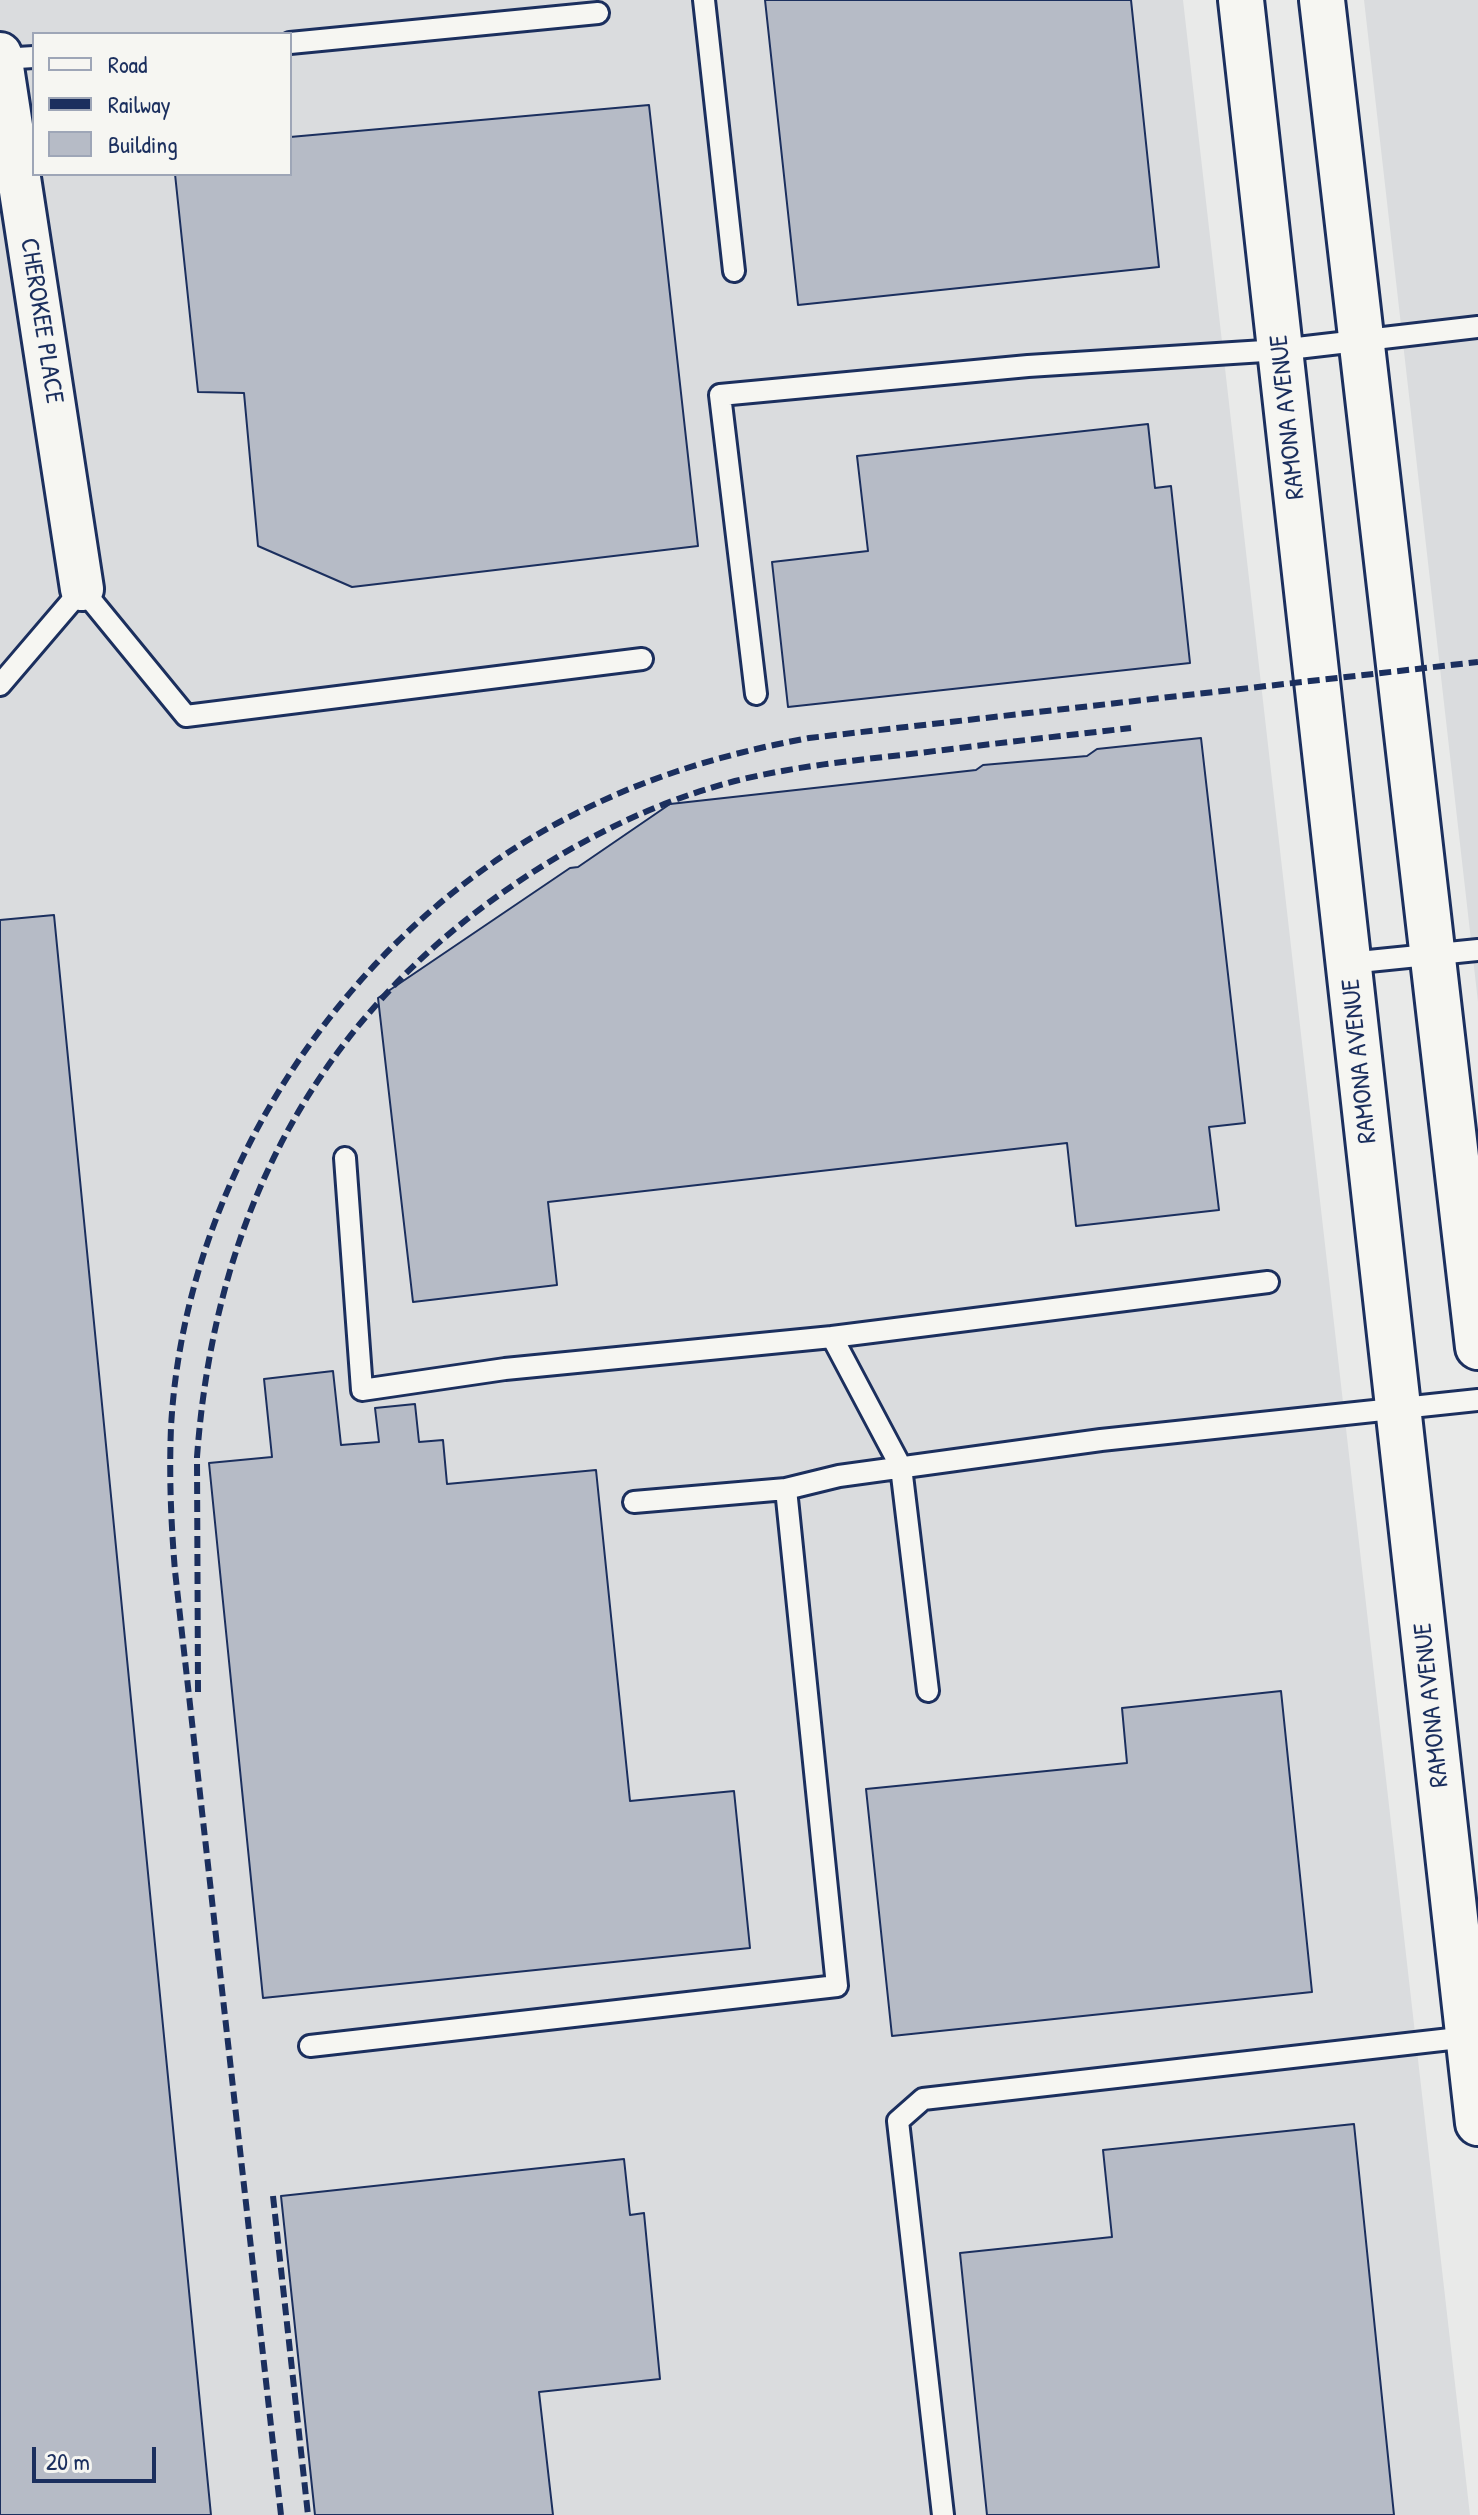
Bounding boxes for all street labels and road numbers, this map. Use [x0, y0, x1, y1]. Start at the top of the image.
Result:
street label: CHEROKEE PLACE [13, 236, 69, 406]
street label: RAMONA AVENUE [1264, 333, 1312, 501]
street label: RAMONA AVENUE [1336, 977, 1384, 1145]
street label: RAMONA AVENUE [1408, 1621, 1456, 1789]

